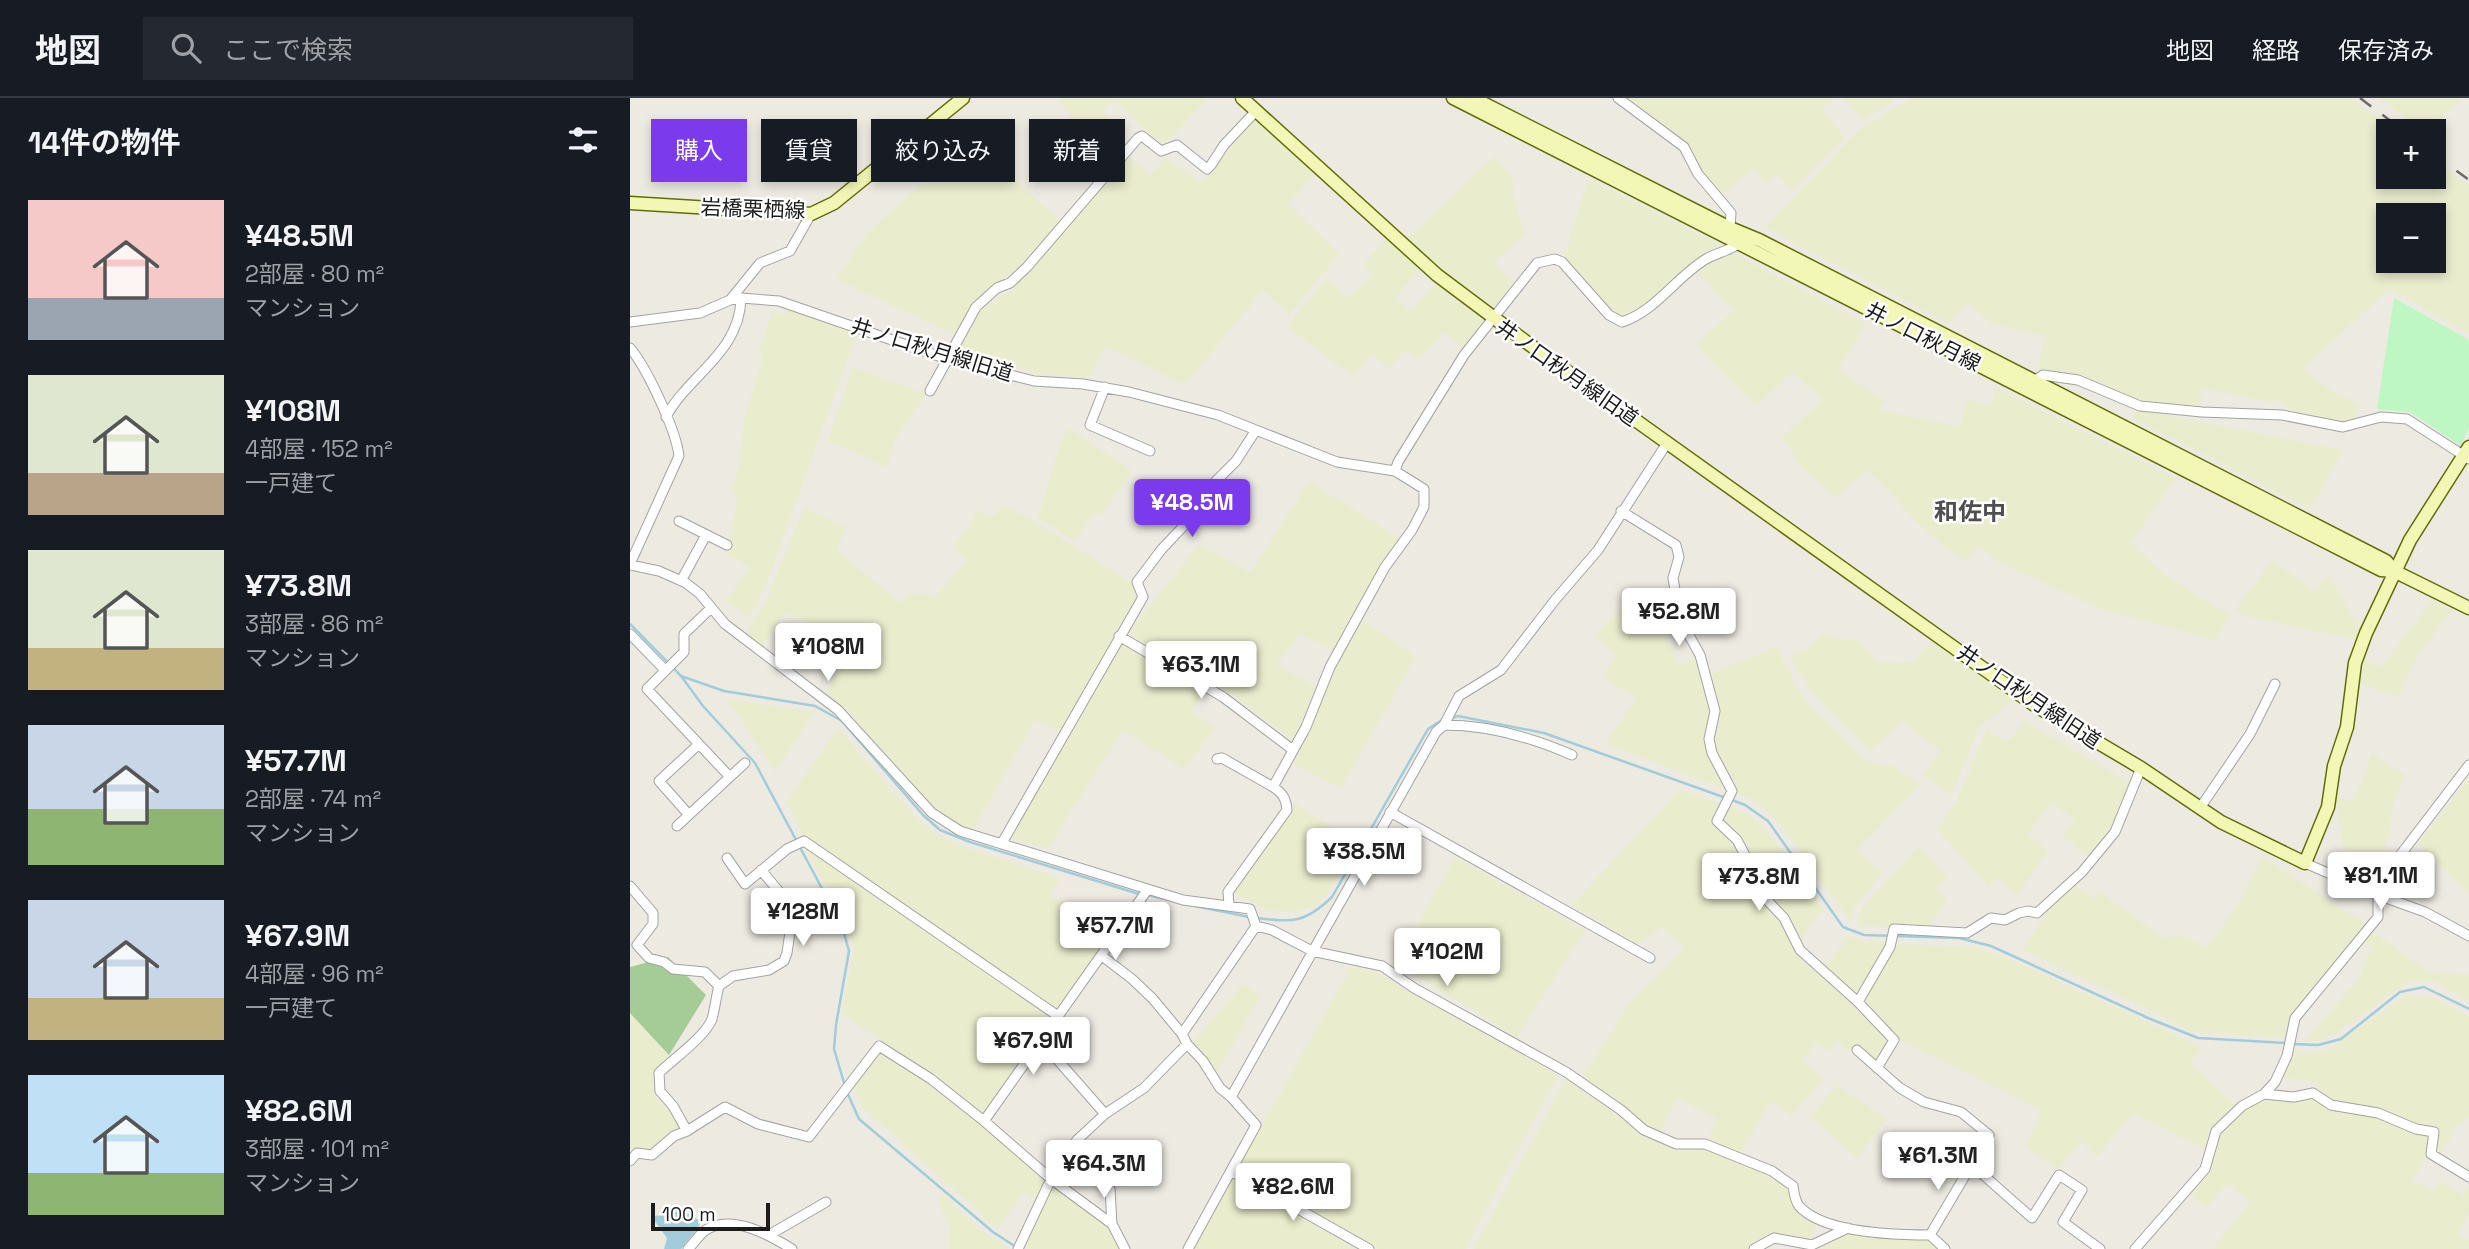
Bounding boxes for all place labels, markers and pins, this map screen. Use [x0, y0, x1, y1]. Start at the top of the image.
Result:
pin: ¥48.5M [1135, 480, 1249, 539]
pin: ¥52.8M [1622, 588, 1736, 648]
pin: ¥108M [779, 624, 877, 683]
pin: ¥63.1M [1144, 642, 1258, 701]
pin: ¥38.5M [1307, 828, 1421, 888]
pin: ¥81.1M [2324, 852, 2438, 912]
pin: ¥73.8M [1702, 854, 1816, 913]
pin: ¥128M [754, 888, 852, 948]
pin: ¥57.7M [1058, 902, 1172, 962]
pin: ¥102M [1398, 928, 1496, 988]
pin: ¥67.9M [976, 1018, 1090, 1077]
pin: ¥61.3M [1881, 1132, 1995, 1192]
pin: ¥64.3M [1047, 1140, 1161, 1200]
pin: ¥82.6M [1236, 1164, 1350, 1223]

